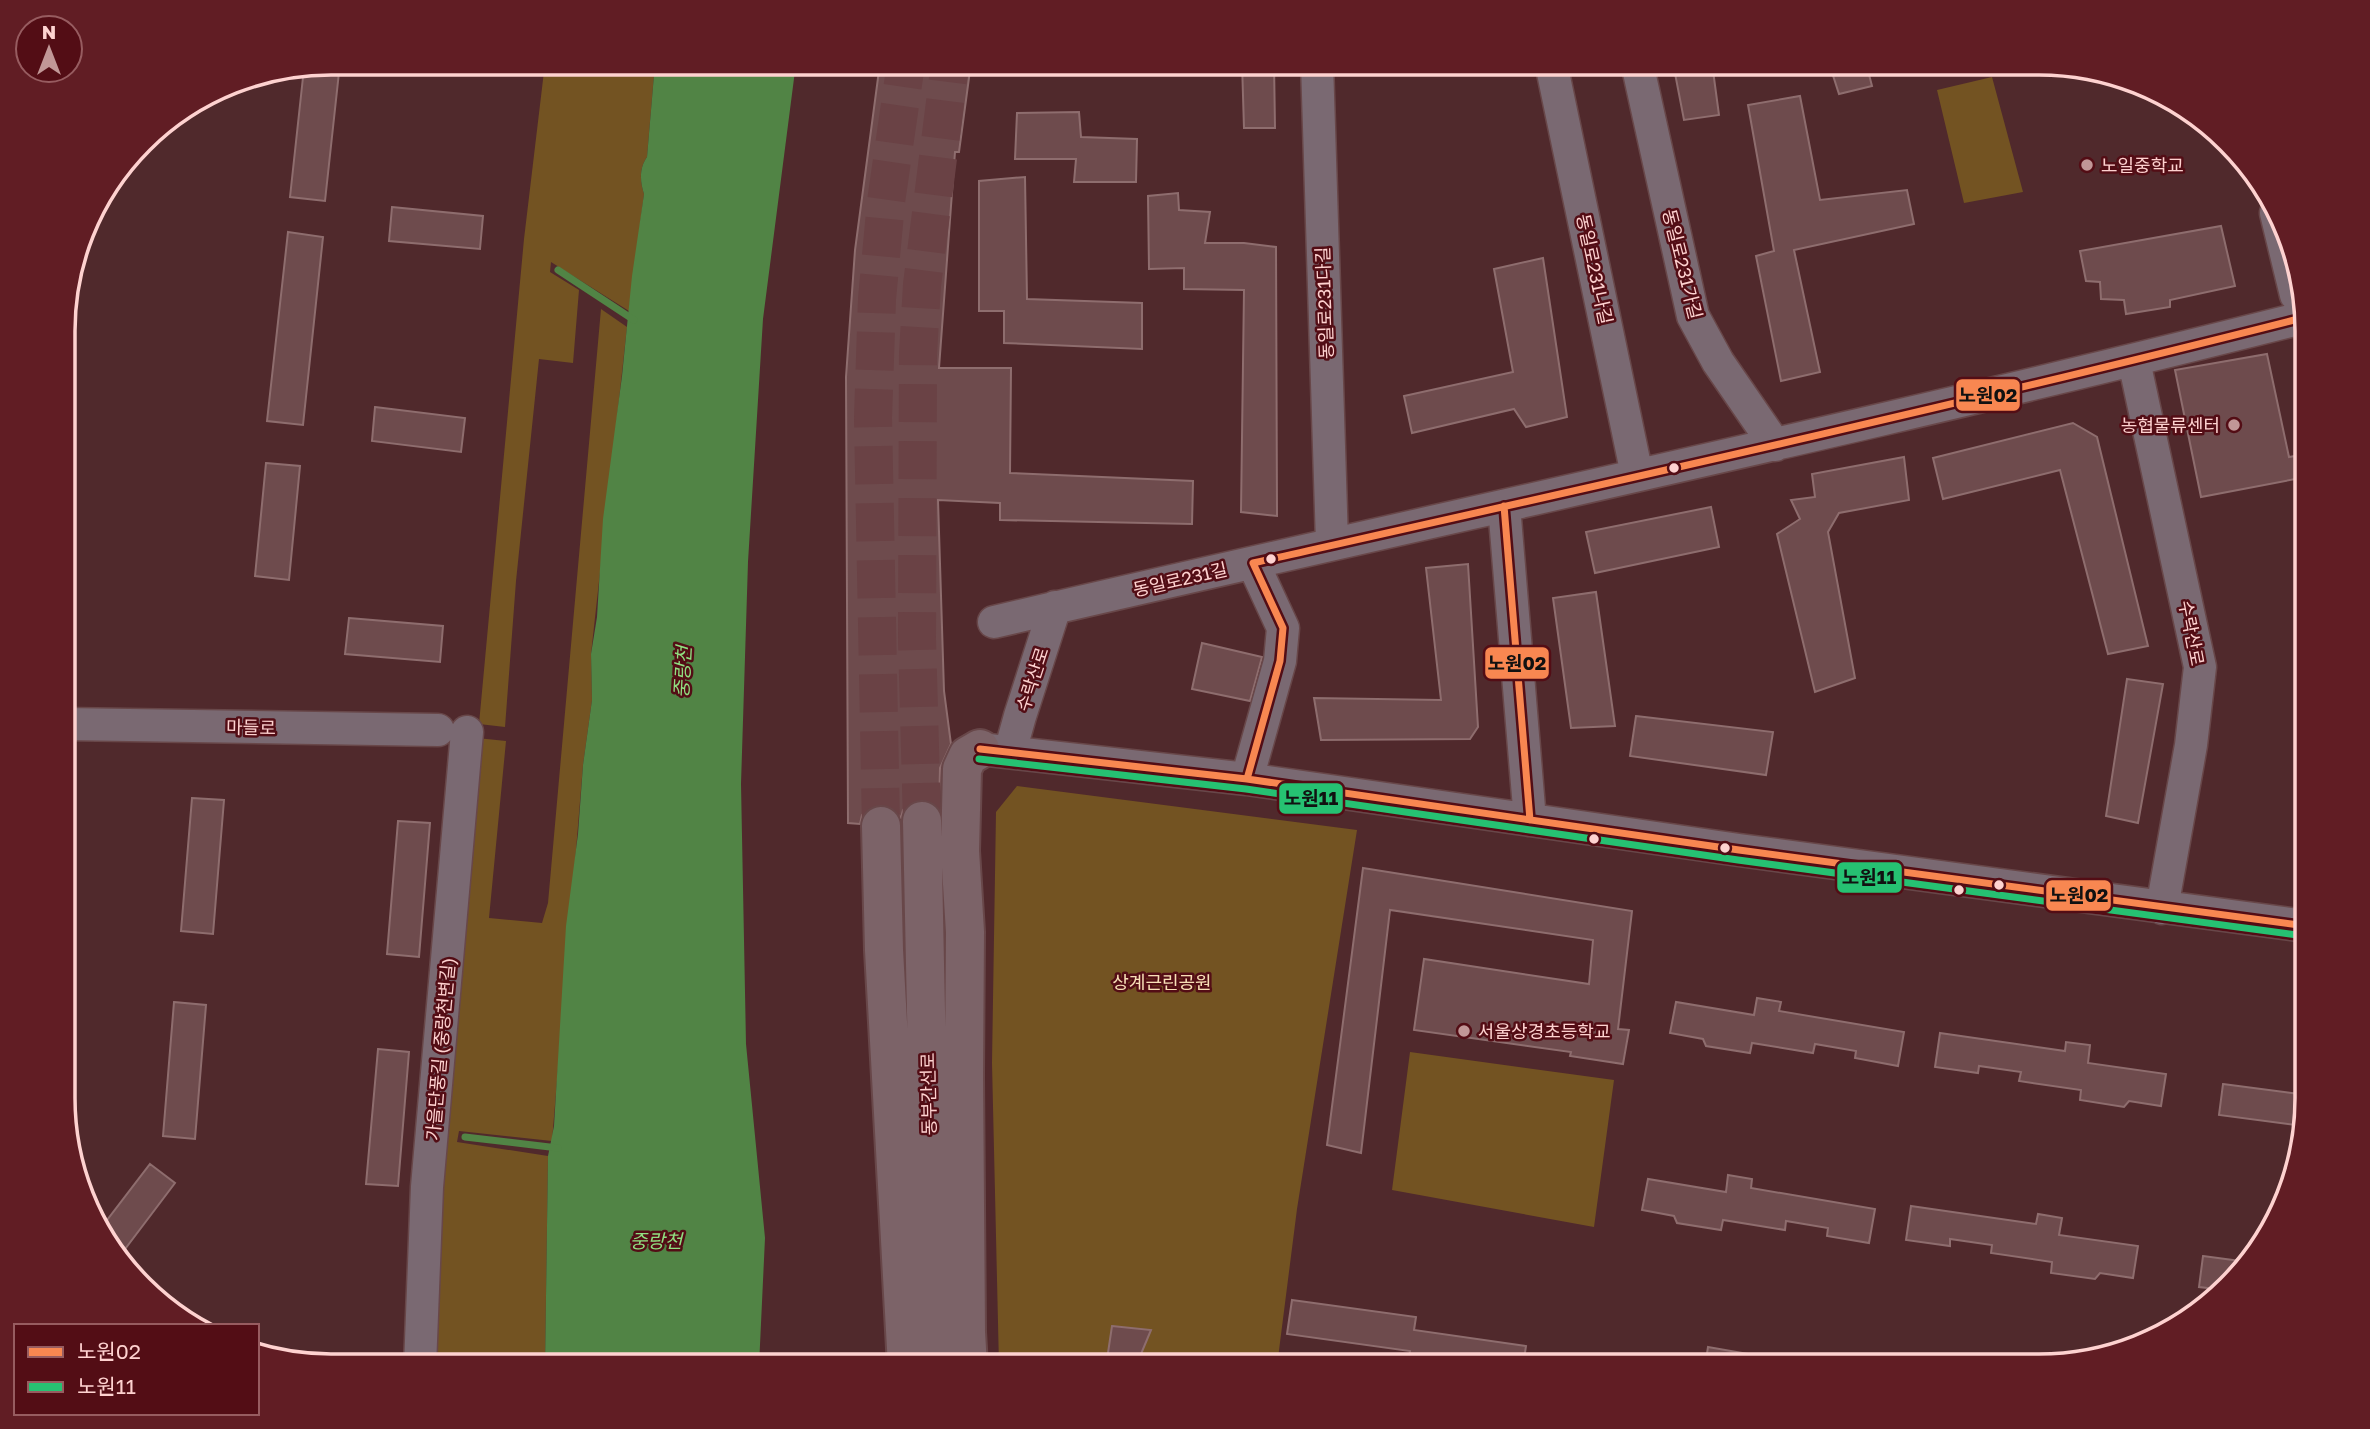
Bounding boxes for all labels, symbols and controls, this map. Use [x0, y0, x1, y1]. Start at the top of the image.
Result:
north arrow [14, 14, 84, 84]
text: N [42, 20, 56, 43]
place label: 노일중학교 [2101, 154, 2184, 176]
marker: 노일중학교 [2079, 157, 2095, 173]
street label: 동일로231가길 [1659, 207, 1707, 321]
street label: 동일로231나길 [1573, 212, 1617, 326]
street label: 동일로231다길 [1311, 246, 1337, 360]
line badge: 노원02 [1955, 378, 2021, 412]
text: 노원02 [1959, 383, 2017, 406]
place label: 농협물류센터 [2121, 414, 2220, 436]
marker: 농협물류센터 [2226, 417, 2242, 433]
unlabelled marker [1667, 461, 1681, 475]
unlabelled marker [1264, 552, 1278, 566]
street label: 동일로231길 [1131, 557, 1229, 601]
street label: 수락산로 [2175, 598, 2209, 668]
water label: 중랑천 [669, 644, 695, 699]
street label: 수락산로 [1011, 644, 1053, 714]
line badge: 노원02 [1484, 646, 1550, 680]
text: 노원02 [1488, 651, 1546, 674]
street label: 마들로 [226, 716, 276, 738]
line badge: 노원11 [1278, 782, 1344, 815]
text: 노원11 [1284, 786, 1338, 809]
unlabelled marker [1587, 832, 1601, 846]
unlabelled marker [1718, 841, 1732, 855]
line badge: 노원11 [1836, 861, 1903, 894]
text: 노원11 [1842, 865, 1896, 888]
unlabelled marker [1992, 878, 2006, 892]
line badge: 노원02 [2045, 879, 2112, 912]
unlabelled marker [1952, 883, 1966, 897]
text: 노원02 [2050, 883, 2108, 906]
street label: 가을단풍길 (중랑천변길) [421, 957, 459, 1141]
park label: 상계근린공원 [1112, 971, 1212, 993]
place label: 서울상경초등학교 [1478, 1020, 1610, 1042]
marker: 서울상경초등학교 [1456, 1023, 1472, 1039]
street label: 동부간선로 [916, 1052, 940, 1136]
water label: 중랑천 [630, 1229, 684, 1252]
legend [14, 1324, 259, 1415]
text: 노원02 [77, 1338, 141, 1364]
text: 노원11 [77, 1373, 136, 1399]

